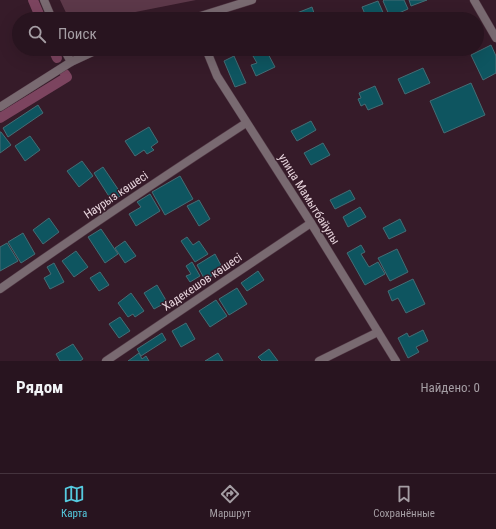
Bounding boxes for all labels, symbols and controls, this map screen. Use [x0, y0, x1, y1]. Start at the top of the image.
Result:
search box [12, 12, 484, 56]
icon: search [26, 23, 48, 45]
text: Поиск [58, 25, 97, 43]
street label: улица Мамытбайулы [275, 151, 343, 247]
street label: Наурыз көшесі [81, 168, 151, 222]
street label: Хадекешов көшесі [160, 250, 244, 314]
text: Рядом [16, 377, 63, 397]
text: Найдено: 0 [420, 380, 480, 395]
tab: Карта [61, 483, 87, 520]
tab: Маршрут [210, 483, 251, 520]
tab: Сохранённые [373, 483, 435, 520]

